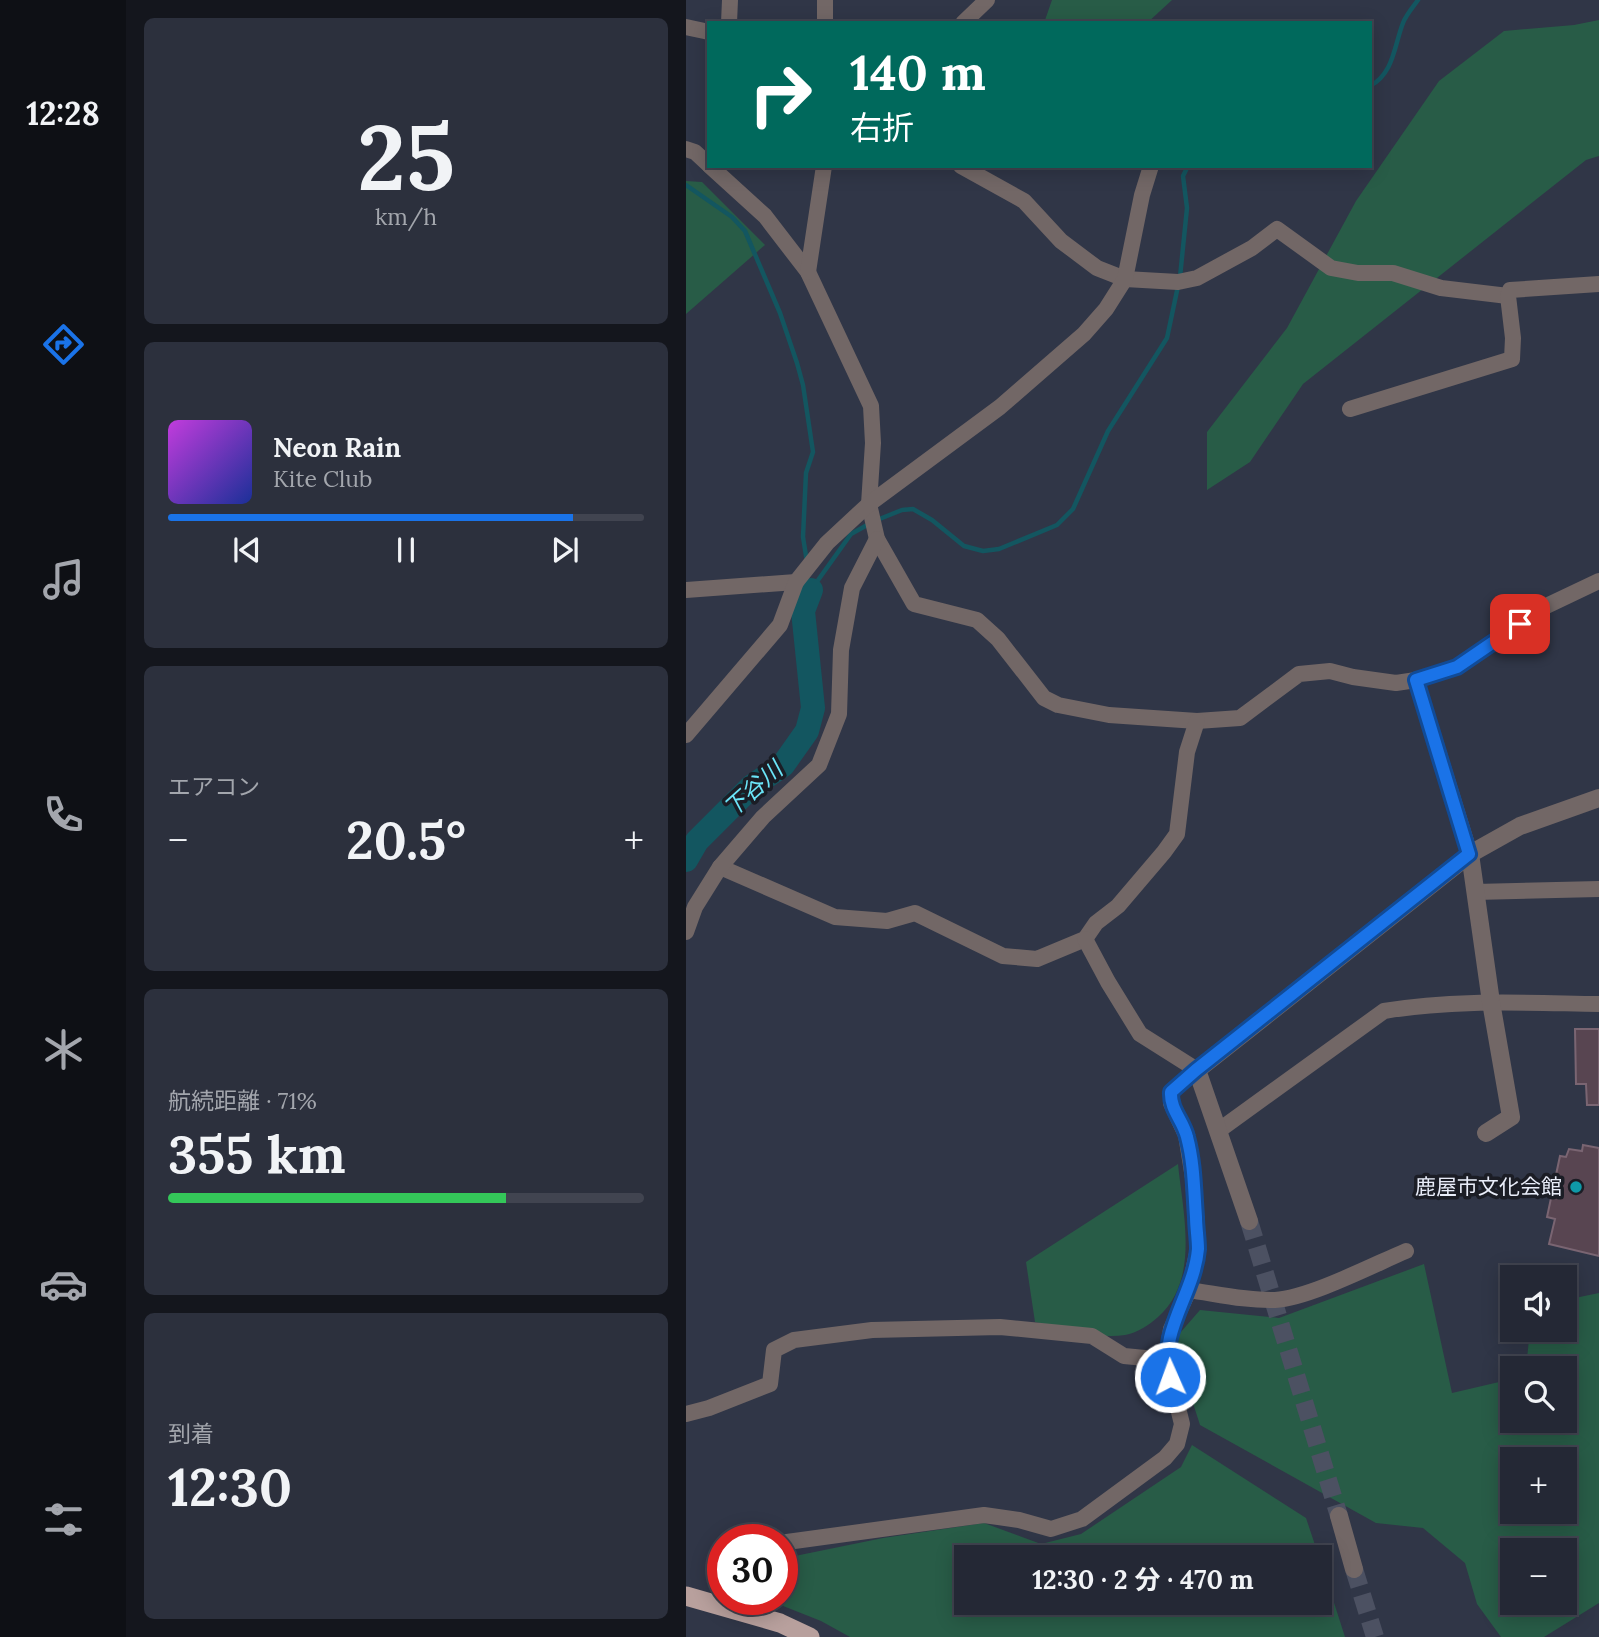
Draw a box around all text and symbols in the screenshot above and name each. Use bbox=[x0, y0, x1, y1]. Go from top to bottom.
text: 140 m bbox=[850, 41, 986, 103]
icon: right bbox=[735, 49, 826, 140]
text: 12:28 bbox=[26, 93, 100, 134]
text: 25 bbox=[357, 98, 455, 215]
text: 右折 bbox=[850, 107, 914, 148]
text: km/h bbox=[375, 202, 437, 231]
icon: directions bbox=[39, 320, 88, 369]
text: Neon Rain bbox=[273, 431, 401, 464]
text: Kite Club bbox=[273, 464, 372, 493]
icon: previous bbox=[228, 531, 266, 569]
icon: pause bbox=[387, 531, 425, 569]
icon: next bbox=[546, 531, 584, 569]
icon: music bbox=[39, 555, 88, 604]
pin bbox=[1490, 594, 1550, 654]
icon: arrive bbox=[1501, 605, 1539, 643]
water label: 下谷川 bbox=[717, 753, 790, 822]
text: エアコン bbox=[168, 772, 260, 801]
icon: phone bbox=[39, 790, 88, 839]
text: 20.5° bbox=[346, 807, 466, 873]
text: − bbox=[168, 816, 188, 864]
text: + bbox=[624, 816, 644, 864]
icon: climate bbox=[39, 1025, 88, 1074]
text: 航続距離 · 71% bbox=[168, 1086, 317, 1115]
text: 355 km bbox=[168, 1121, 346, 1187]
place label: 鹿屋市文化会館 bbox=[1415, 1173, 1562, 1200]
marker: 鹿屋市文化会館 bbox=[1568, 1179, 1584, 1195]
icon: car bbox=[39, 1260, 88, 1309]
map controls bbox=[1500, 1265, 1577, 1615]
button: sound bbox=[1500, 1265, 1577, 1342]
position arrow bbox=[1133, 1340, 1207, 1414]
button: search bbox=[1500, 1356, 1577, 1433]
text: 到着 bbox=[168, 1419, 214, 1448]
button: + bbox=[1500, 1447, 1577, 1524]
text: 12:30 bbox=[168, 1454, 292, 1520]
icon: filters bbox=[39, 1495, 88, 1544]
speed limit sign: 30 bbox=[707, 1524, 798, 1615]
button: − bbox=[1500, 1538, 1577, 1615]
text: 12:30 · 2 分 · 470 m bbox=[1032, 1563, 1254, 1596]

